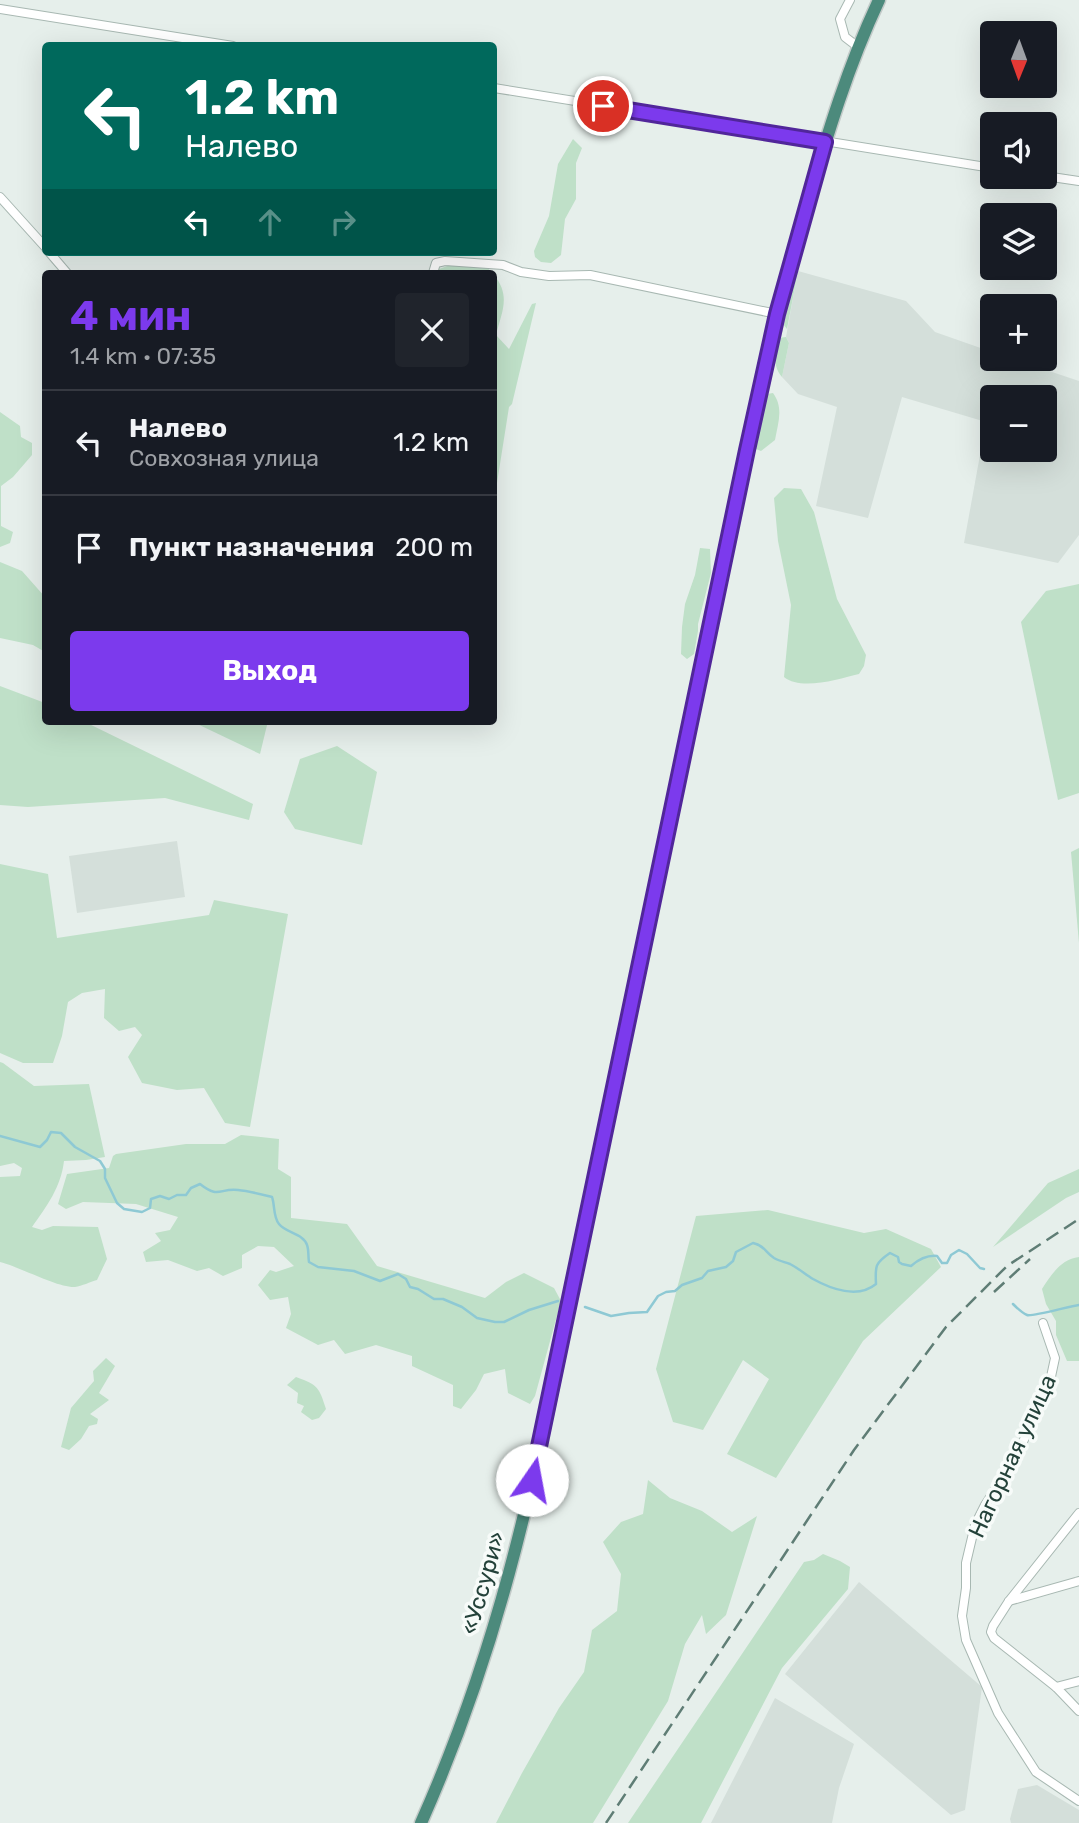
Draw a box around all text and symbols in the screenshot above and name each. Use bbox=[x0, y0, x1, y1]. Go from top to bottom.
north arrow bbox=[980, 21, 1057, 98]
map controls bbox=[980, 21, 1057, 462]
text: 1.2 km bbox=[185, 68, 339, 126]
icon: left bbox=[70, 70, 161, 161]
pin bbox=[573, 76, 633, 136]
icon: arrive bbox=[584, 87, 622, 125]
button: sound bbox=[980, 112, 1057, 189]
text: Налево bbox=[185, 127, 298, 165]
icon: left bbox=[178, 203, 216, 241]
icon: ahead bbox=[251, 203, 289, 241]
icon: right bbox=[324, 203, 362, 241]
button: layers bbox=[980, 203, 1057, 280]
text: 4 мин bbox=[70, 291, 192, 341]
button: close bbox=[395, 293, 469, 367]
button: + bbox=[980, 294, 1057, 371]
text: 1.4 km · 07:35 bbox=[70, 342, 216, 370]
button: − bbox=[980, 385, 1057, 462]
text: Налево bbox=[129, 413, 227, 444]
icon: left bbox=[70, 424, 108, 462]
text: 1.2 km bbox=[393, 427, 469, 458]
text: Совхозная улица bbox=[129, 444, 319, 472]
icon: arrive bbox=[70, 529, 108, 567]
text: Пункт назначения bbox=[129, 532, 374, 563]
text: 200 m bbox=[395, 532, 473, 563]
button: Выход bbox=[70, 631, 469, 711]
street label: Нагорная улица bbox=[962, 1370, 1062, 1542]
position arrow bbox=[495, 1443, 569, 1517]
street label: «Уссури» bbox=[455, 1528, 511, 1638]

